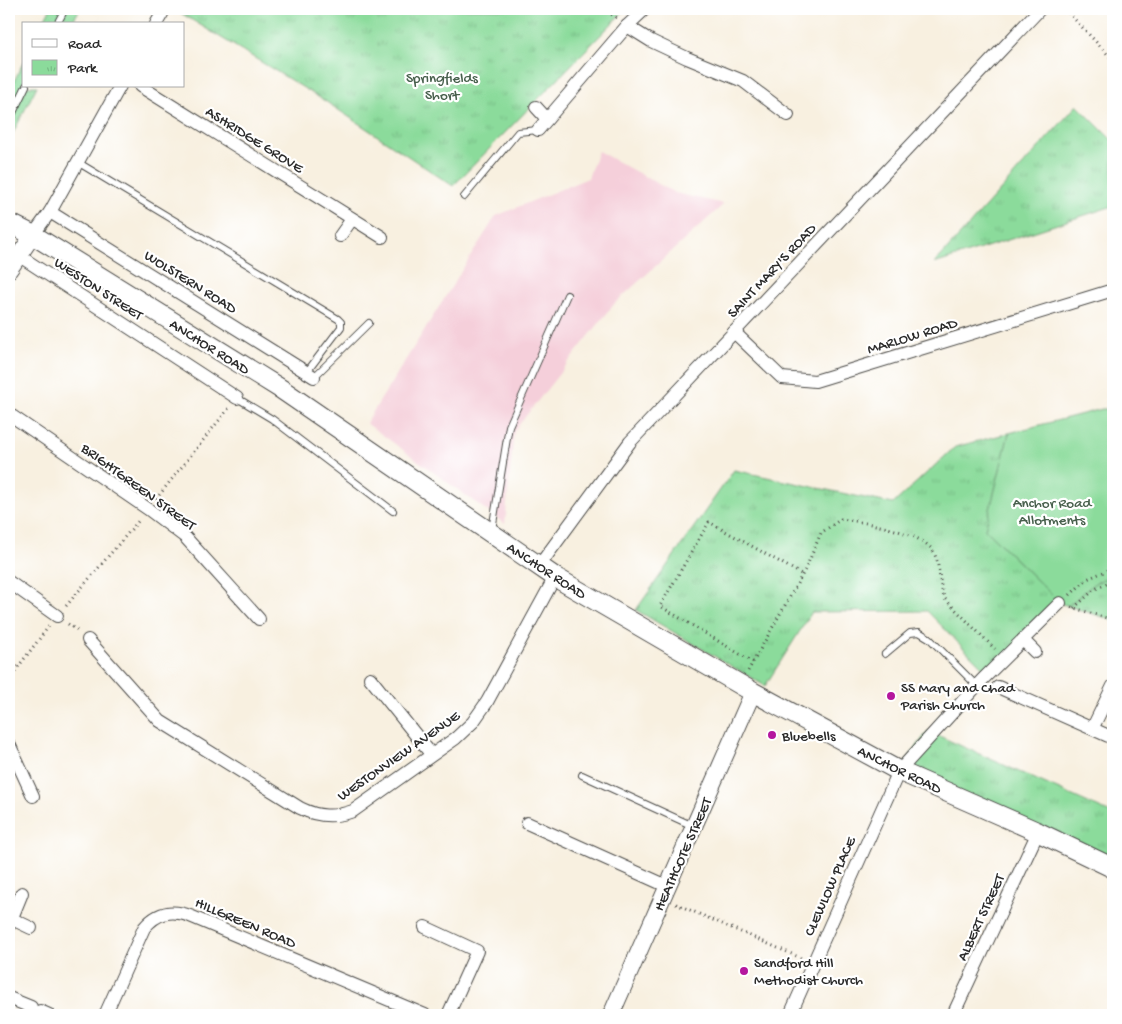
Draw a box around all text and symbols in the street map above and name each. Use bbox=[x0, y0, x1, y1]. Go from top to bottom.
legend bbox=[22, 22, 185, 88]
text: Road bbox=[68, 36, 102, 54]
text: Park bbox=[67, 60, 98, 78]
park label: Springfields Short bbox=[406, 70, 478, 105]
street label: ASHRIDGE GROVE bbox=[202, 103, 307, 178]
street label: SAINT MARY'S ROAD bbox=[724, 220, 821, 322]
street label: WOLSTERN ROAD bbox=[140, 247, 240, 319]
street label: WESTON STREET bbox=[50, 254, 147, 326]
street label: MARLOW ROAD bbox=[865, 315, 960, 359]
street label: ANCHOR ROAD bbox=[165, 316, 253, 380]
street label: BRIGHTGREEN STREET bbox=[76, 439, 200, 536]
park label: Anchor Road Allotments bbox=[1013, 495, 1092, 530]
street label: ANCHOR ROAD bbox=[503, 539, 589, 604]
place label: SS Mary and Chad Parish Church bbox=[900, 680, 1016, 715]
marker: SS Mary and Chad Parish Church bbox=[885, 690, 897, 702]
street label: WESTONVIEW AVENUE bbox=[334, 707, 464, 806]
place label: Bluebells bbox=[781, 728, 836, 746]
marker: Bluebells bbox=[766, 729, 778, 741]
street label: ANCHOR ROAD bbox=[854, 743, 944, 799]
street label: HEATHCOTE STREET bbox=[651, 794, 717, 914]
street label: CLEWLOW PLACE bbox=[801, 834, 861, 939]
street label: ALBERT STREET bbox=[954, 871, 1010, 964]
street label: HILLGREEN ROAD bbox=[192, 894, 299, 953]
place label: Sandford Hill Methodist Church bbox=[754, 955, 863, 990]
marker: Sandford Hill Methodist Church bbox=[738, 965, 750, 977]

